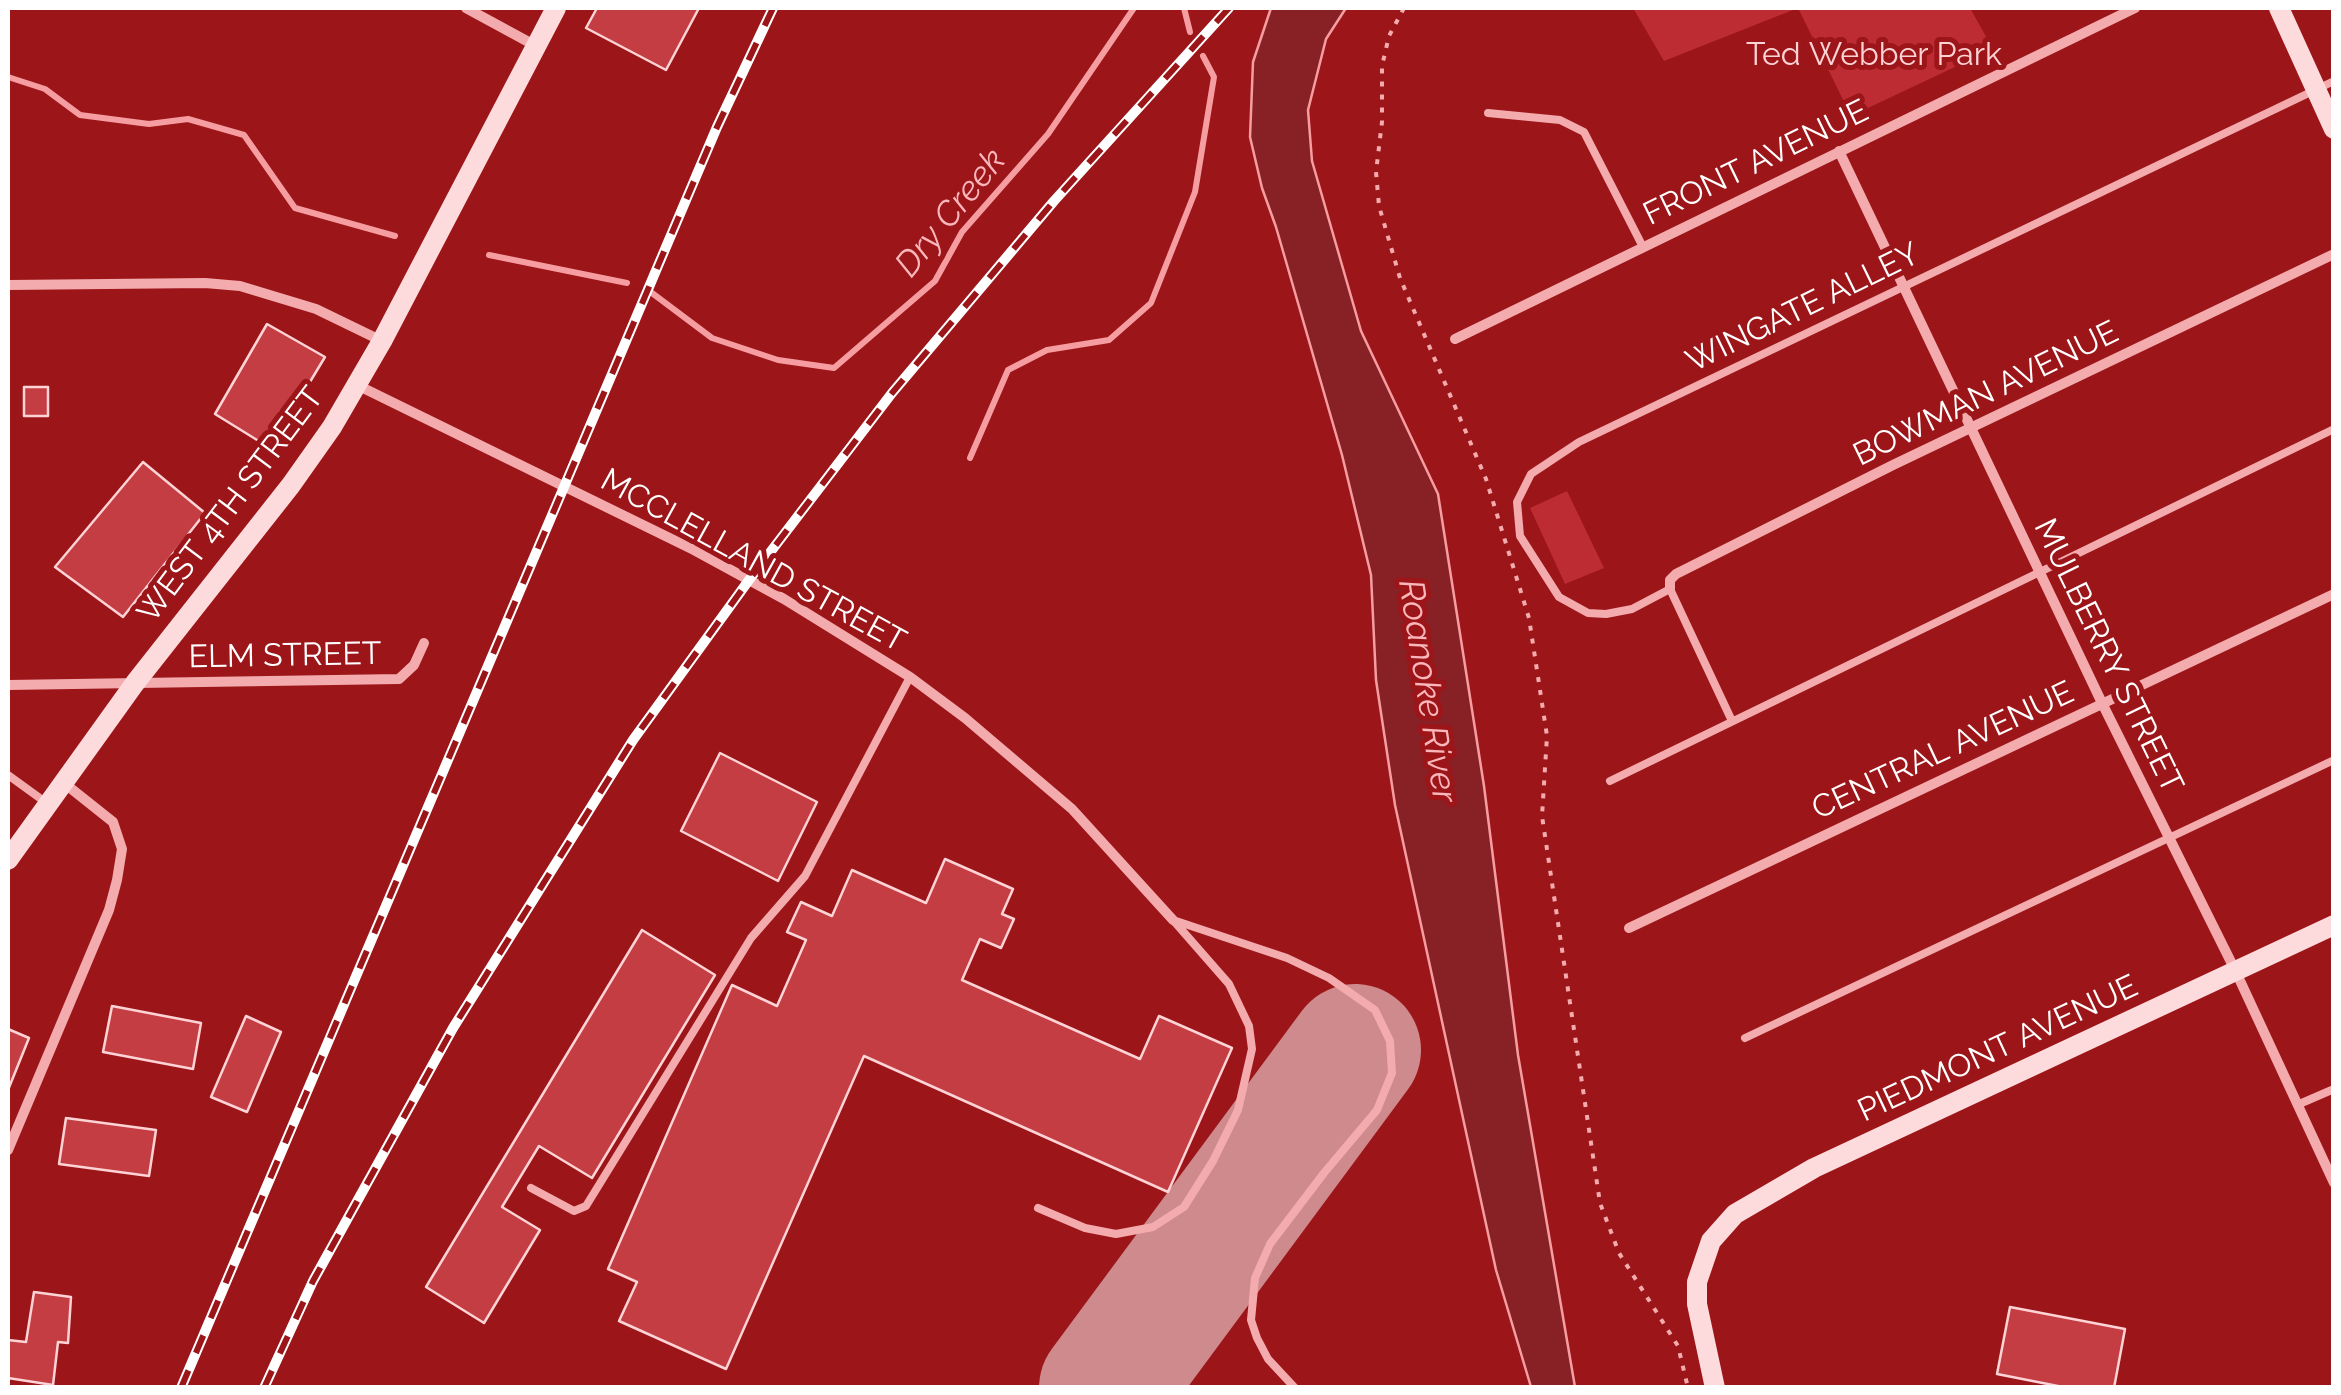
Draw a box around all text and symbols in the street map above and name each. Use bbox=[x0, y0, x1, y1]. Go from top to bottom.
park label: Ted Webber Park bbox=[1746, 36, 2002, 74]
street label: FRONT AVENUE bbox=[1637, 92, 1875, 234]
water label: Dry Creek bbox=[887, 141, 1015, 285]
street label: WINGATE ALLEY bbox=[1680, 235, 1926, 381]
street label: BOWMAN AVENUE bbox=[1847, 313, 2125, 475]
street label: WEST 4TH STREET bbox=[130, 379, 332, 631]
street label: MCCLELLAND STREET bbox=[594, 461, 912, 661]
street label: MULBERRY STREET bbox=[2025, 513, 2191, 799]
water label: Roanoke River bbox=[1389, 577, 1465, 805]
street label: ELM STREET bbox=[188, 635, 382, 677]
street label: CENTRAL AVENUE bbox=[1806, 674, 2080, 828]
street label: PIEDMONT AVENUE bbox=[1852, 967, 2144, 1131]

